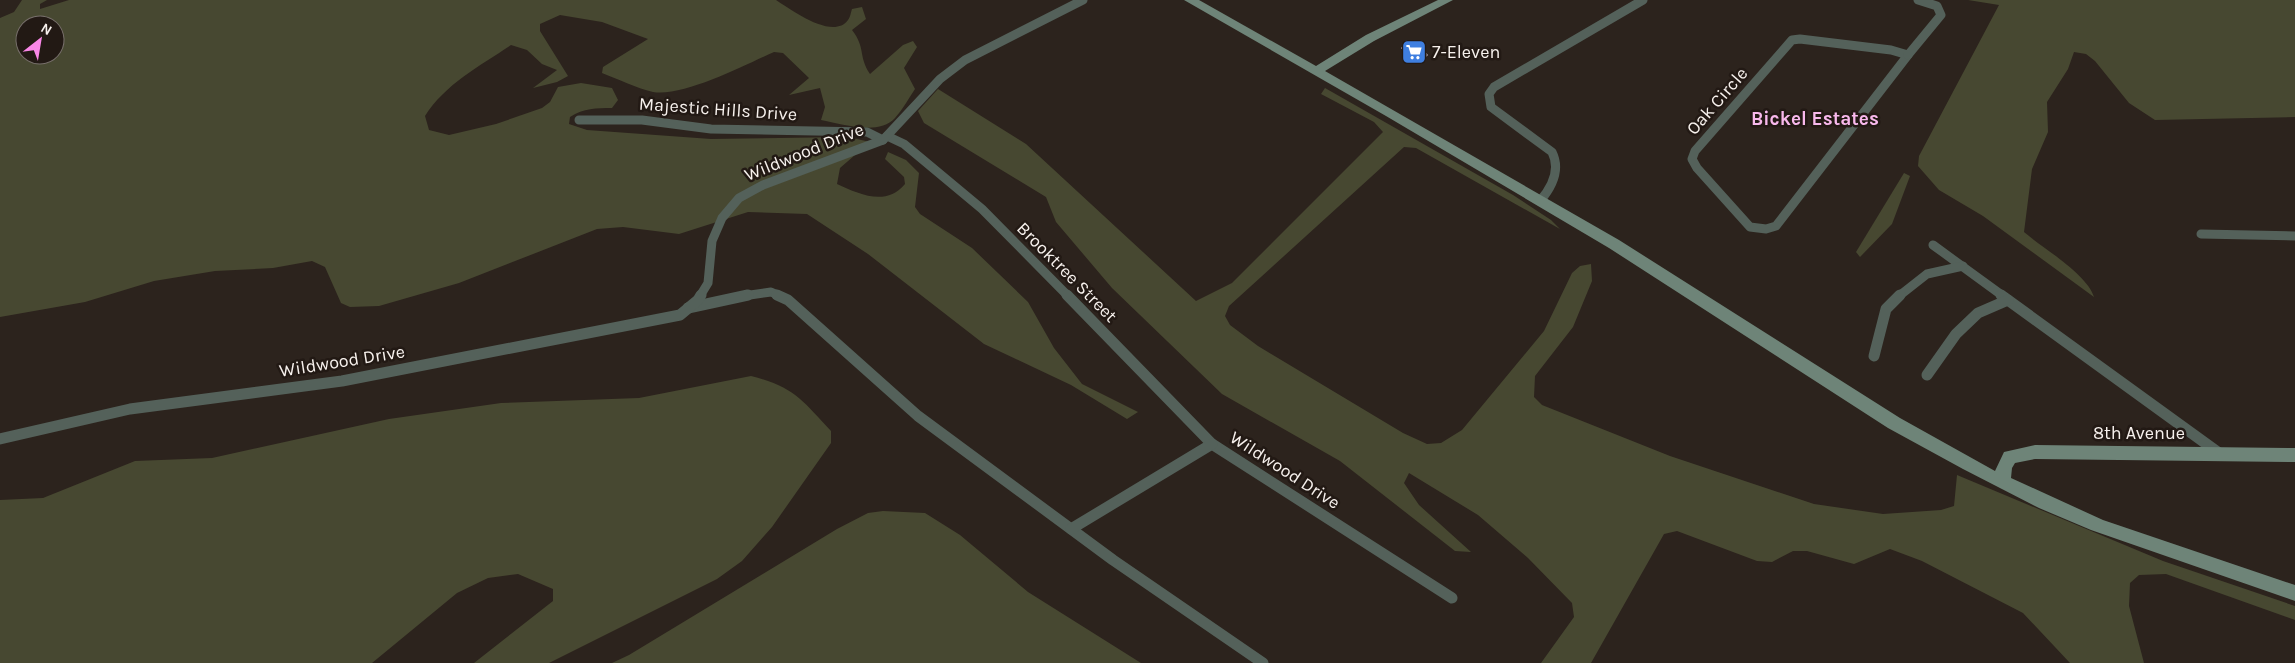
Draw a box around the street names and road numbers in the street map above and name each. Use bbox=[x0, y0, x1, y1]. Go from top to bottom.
street label: Oak Circle bbox=[1682, 63, 1752, 139]
street label: Majestic Hills Drive bbox=[638, 93, 798, 125]
street label: Wildwood Drive bbox=[741, 118, 867, 186]
street label: Brooktree Street bbox=[1012, 217, 1122, 327]
street label: Wildwood Drive bbox=[278, 340, 406, 382]
street label: 8th Avenue bbox=[2093, 422, 2185, 444]
street label: Wildwood Drive bbox=[1226, 426, 1344, 514]

